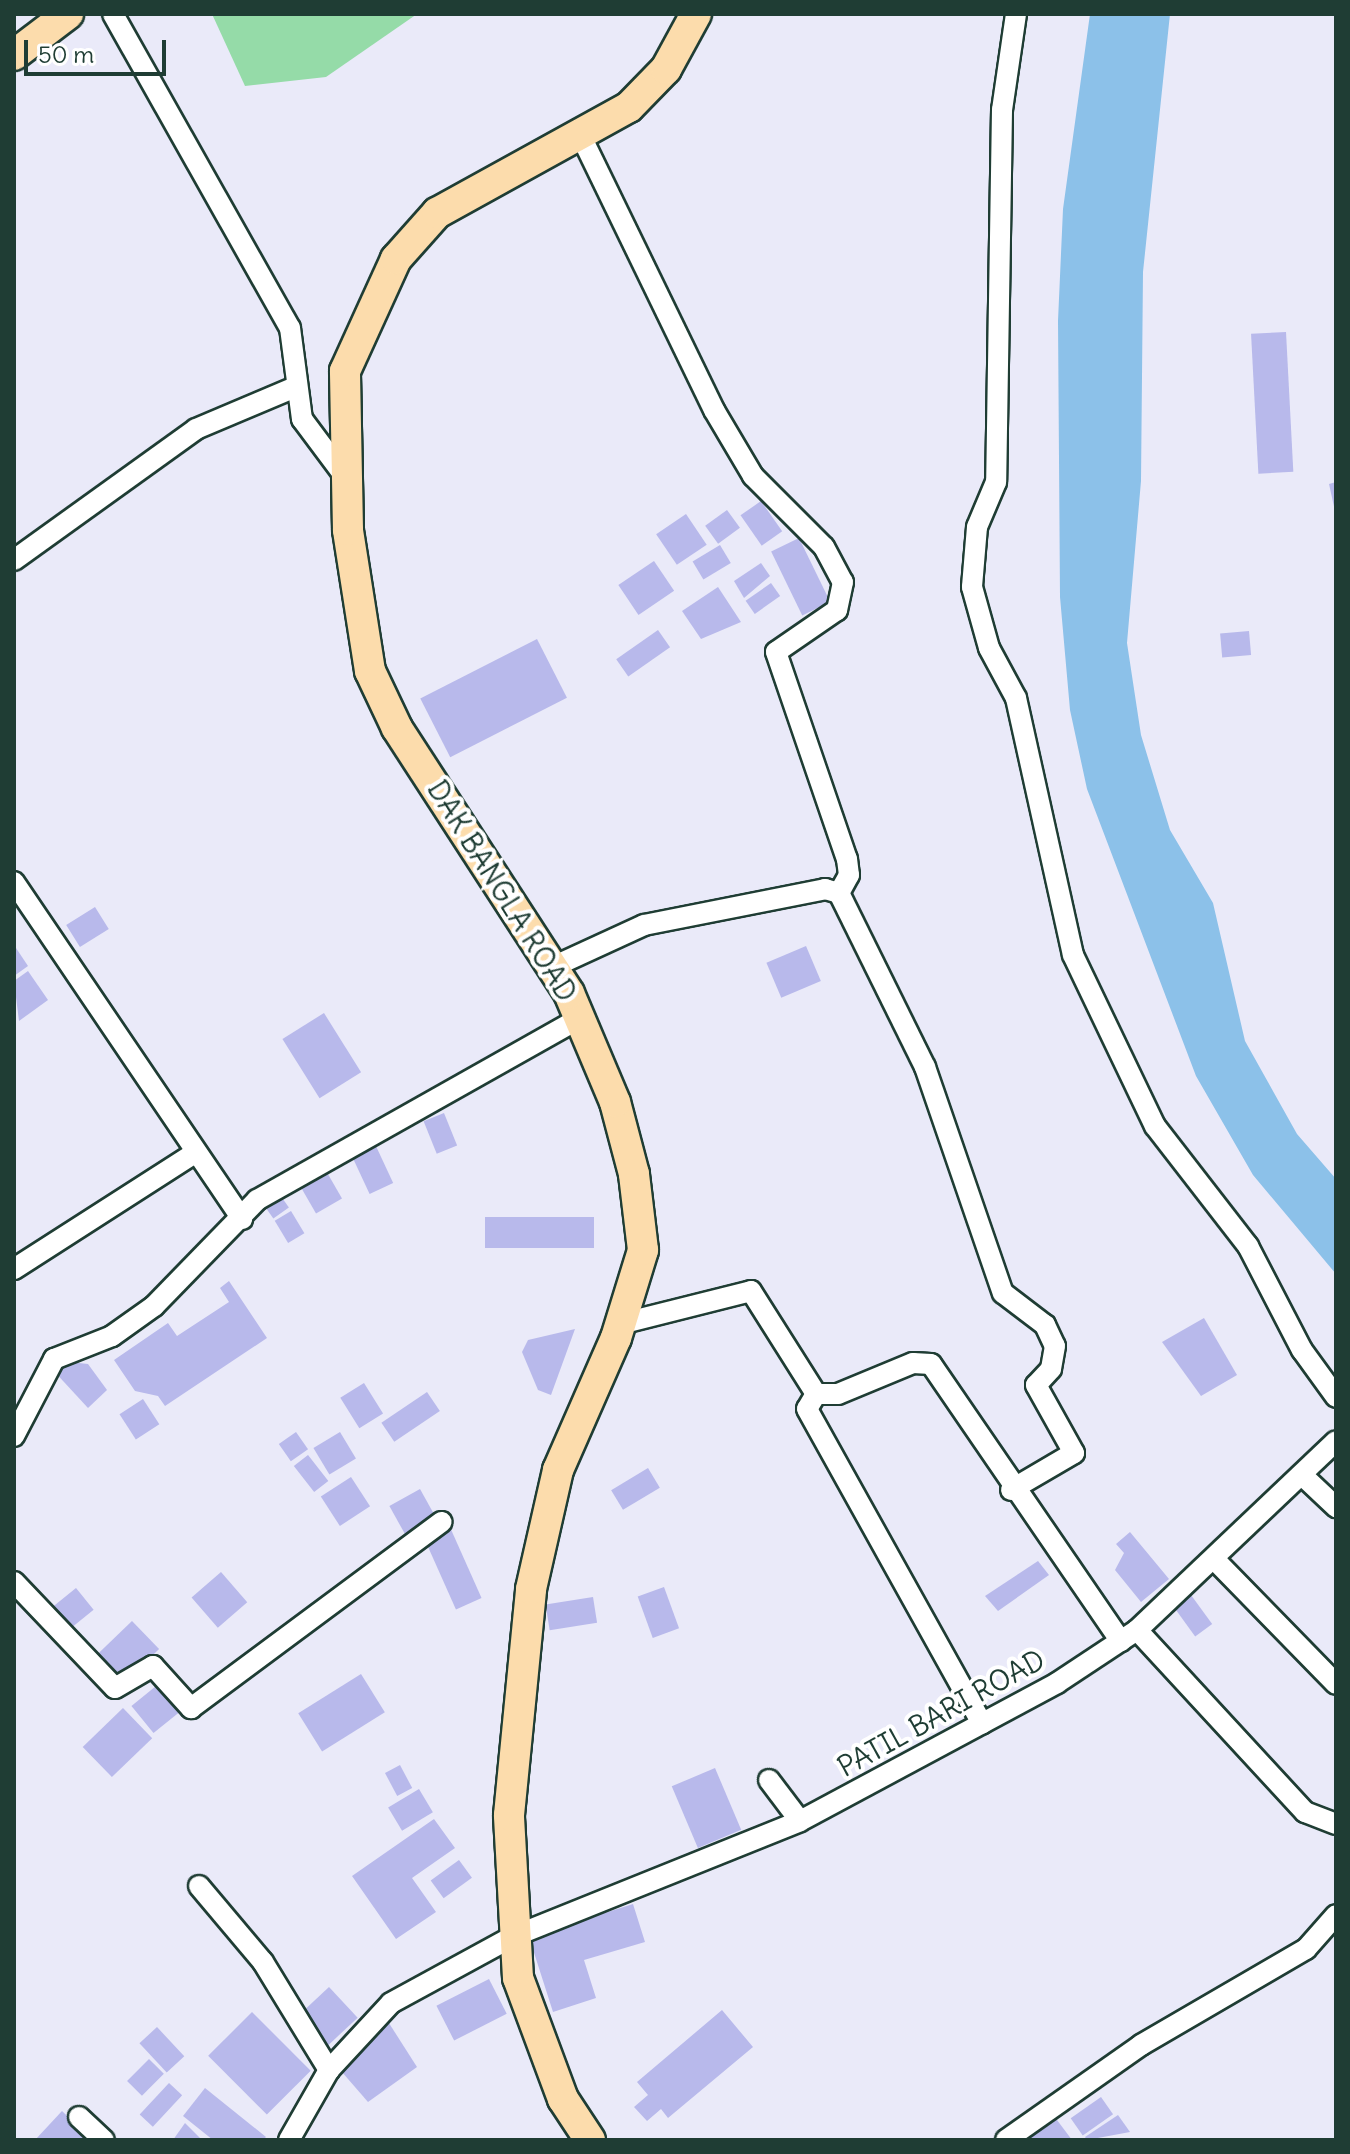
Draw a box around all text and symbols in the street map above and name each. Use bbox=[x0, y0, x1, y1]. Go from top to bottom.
scale bar bbox=[28, 24, 170, 74]
text: 50 m bbox=[38, 39, 94, 69]
street label: DAK BANGLA ROAD bbox=[420, 774, 584, 1008]
street label: PATIL BARI ROAD bbox=[832, 1642, 1050, 1784]

